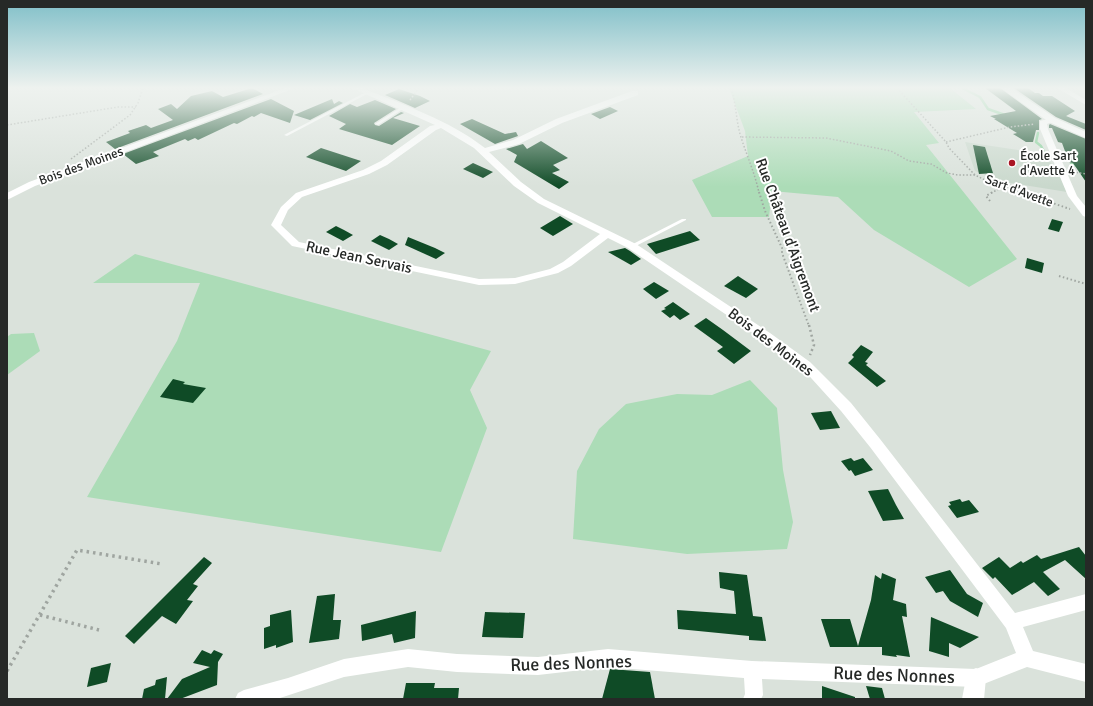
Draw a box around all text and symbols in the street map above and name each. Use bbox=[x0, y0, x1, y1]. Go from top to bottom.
street label: Bois des Moines bbox=[37, 143, 126, 189]
place label: École Sart d'Avette 4 bbox=[1020, 147, 1077, 179]
street label: Rue Château d'Aigremont bbox=[752, 156, 824, 314]
marker: École Sart d'Avette 4 bbox=[1007, 158, 1017, 168]
street label: Sart d'Avette bbox=[983, 171, 1055, 211]
street label: Rue Jean Servais bbox=[304, 237, 414, 277]
street label: Bois des Moines bbox=[725, 304, 818, 380]
street label: Rue des Nonnes bbox=[510, 650, 632, 676]
street label: Rue des Nonnes bbox=[833, 662, 955, 688]

